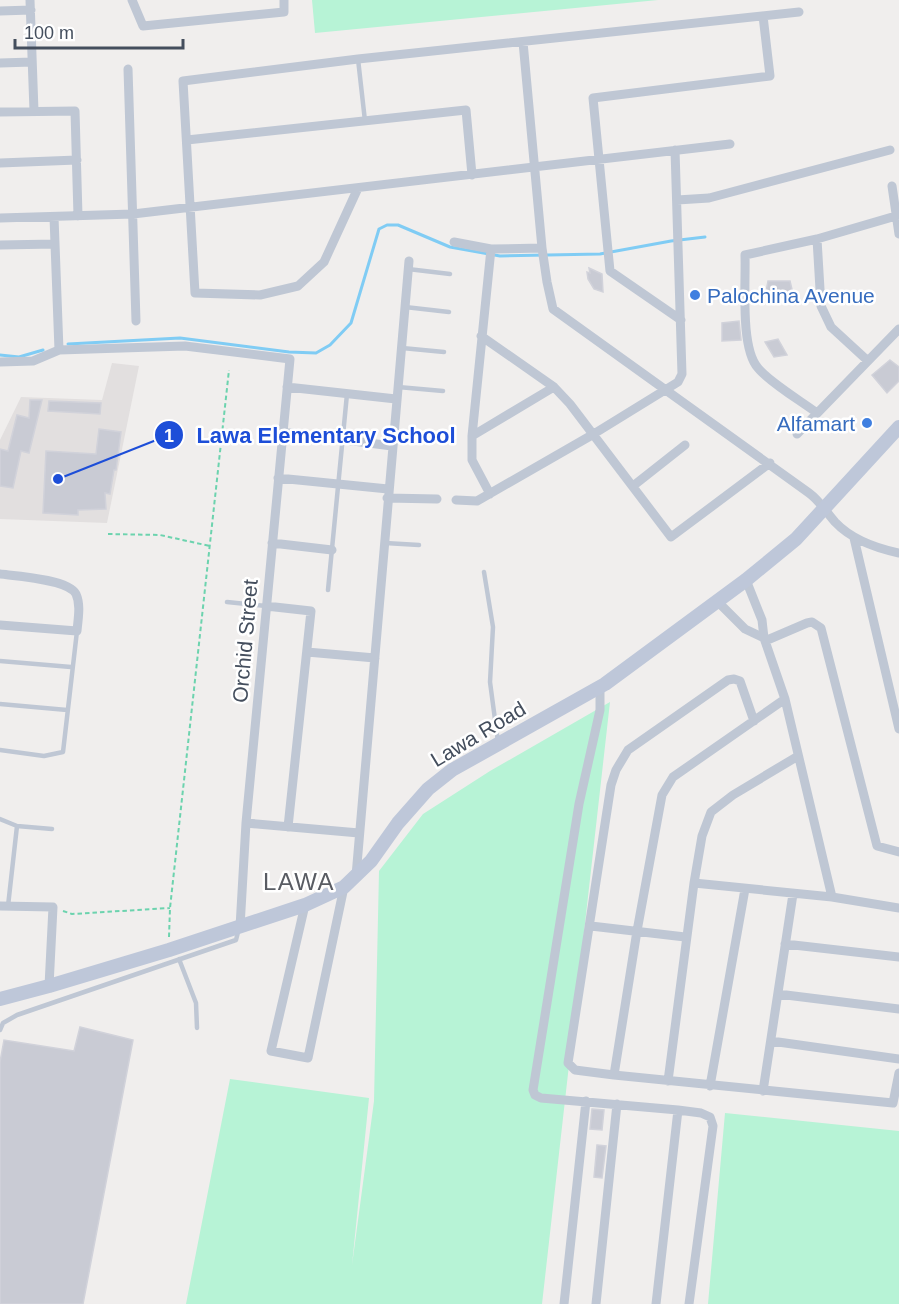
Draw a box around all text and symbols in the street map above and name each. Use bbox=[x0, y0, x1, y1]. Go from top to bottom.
scale bar bbox=[15, 12, 183, 50]
text: 100 m bbox=[24, 23, 74, 43]
place label: Palochina Avenue bbox=[707, 284, 875, 307]
marker: Palochina Avenue bbox=[688, 288, 702, 302]
place label: Alfamart bbox=[777, 412, 855, 435]
callout: Lawa Elementary School bbox=[154, 415, 467, 455]
marker: Alfamart bbox=[860, 416, 874, 430]
text: Lawa Elementary School bbox=[196, 423, 456, 448]
text: 1 bbox=[164, 426, 174, 446]
street label: Orchid Street bbox=[228, 578, 262, 704]
street label: Lawa Road bbox=[427, 697, 529, 771]
district label: LAWA bbox=[263, 868, 335, 895]

